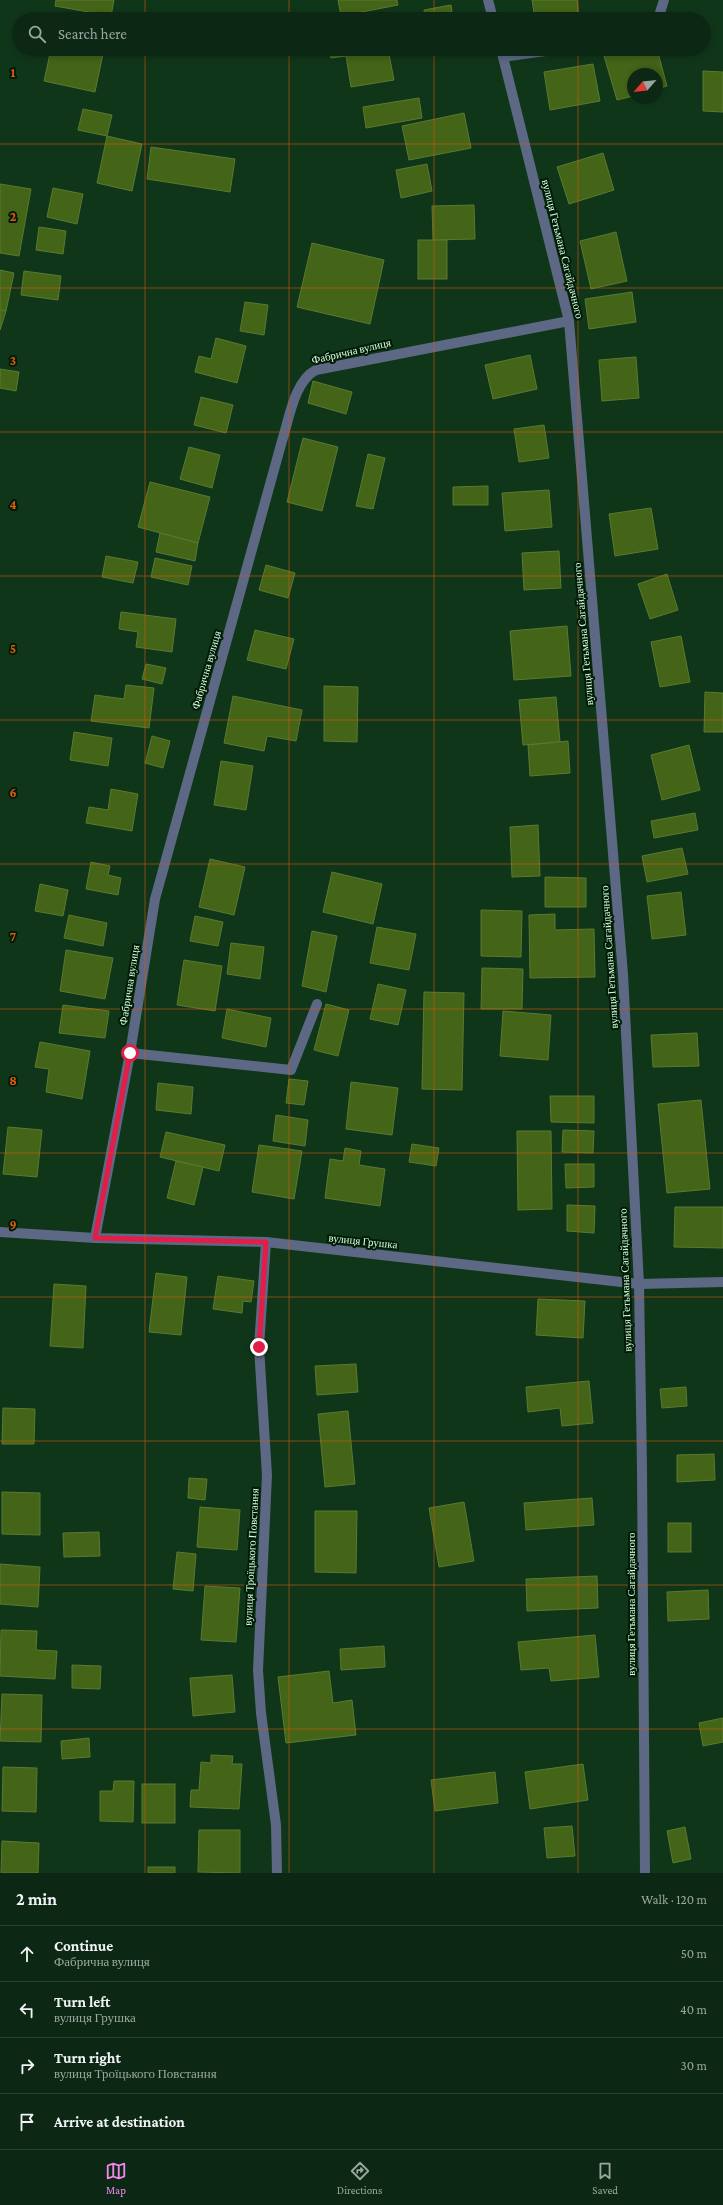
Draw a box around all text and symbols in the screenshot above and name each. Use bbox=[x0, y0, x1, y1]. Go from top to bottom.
search box bbox=[12, 12, 711, 56]
icon: search bbox=[26, 23, 48, 45]
text: Search here bbox=[58, 26, 127, 42]
text: 1 bbox=[11, 65, 16, 80]
north arrow bbox=[627, 68, 663, 104]
street label: вулиця Гетьмана Сагайдачного bbox=[540, 178, 586, 320]
text: 2 bbox=[10, 209, 17, 224]
street label: Фабрична вулиця bbox=[310, 336, 392, 366]
text: 3 bbox=[10, 353, 16, 368]
text: 4 bbox=[9, 497, 17, 512]
street label: вулиця Гетьмана Сагайдачного bbox=[571, 562, 595, 706]
street label: Фабрична вулиця bbox=[189, 629, 223, 711]
text: 5 bbox=[10, 641, 16, 656]
text: 6 bbox=[9, 785, 17, 800]
street label: вулиця Гетьмана Сагайдачного bbox=[598, 885, 620, 1029]
text: 7 bbox=[10, 929, 16, 944]
street label: Фабрична вулиця bbox=[117, 944, 141, 1026]
route start bbox=[121, 1044, 139, 1062]
text: 8 bbox=[9, 1073, 17, 1088]
street label: вулиця Гетьмана Сагайдачного bbox=[616, 1208, 633, 1352]
text: 9 bbox=[9, 1217, 17, 1232]
street label: вулиця Грушка bbox=[328, 1231, 398, 1251]
route end bbox=[250, 1338, 268, 1356]
street label: вулиця Троїцького Повстання bbox=[241, 1488, 261, 1626]
street label: вулиця Гетьмана Сагайдачного bbox=[625, 1532, 637, 1676]
text: 2 min bbox=[16, 1890, 57, 1909]
text: Walk · 120 m bbox=[641, 1892, 707, 1907]
text: Continue bbox=[54, 1938, 113, 1954]
icon: ahead bbox=[16, 1943, 38, 1965]
text: 50 m bbox=[681, 1946, 707, 1961]
text: Фабрична вулиця bbox=[54, 1954, 150, 1969]
text: Turn left bbox=[54, 1994, 110, 2010]
icon: left bbox=[16, 1999, 38, 2021]
text: 40 m bbox=[680, 2002, 707, 2017]
text: вулиця Грушка bbox=[54, 2010, 136, 2025]
text: Turn right bbox=[54, 2050, 121, 2066]
icon: right bbox=[16, 2055, 38, 2077]
text: 30 m bbox=[681, 2058, 707, 2073]
text: вулиця Троїцького Повстання bbox=[54, 2066, 217, 2081]
icon: arrive bbox=[16, 2111, 38, 2133]
text: Arrive at destination bbox=[54, 2114, 185, 2130]
tab: Map bbox=[105, 2160, 127, 2196]
tab: Directions bbox=[337, 2160, 382, 2196]
tab: Saved bbox=[592, 2160, 618, 2196]

